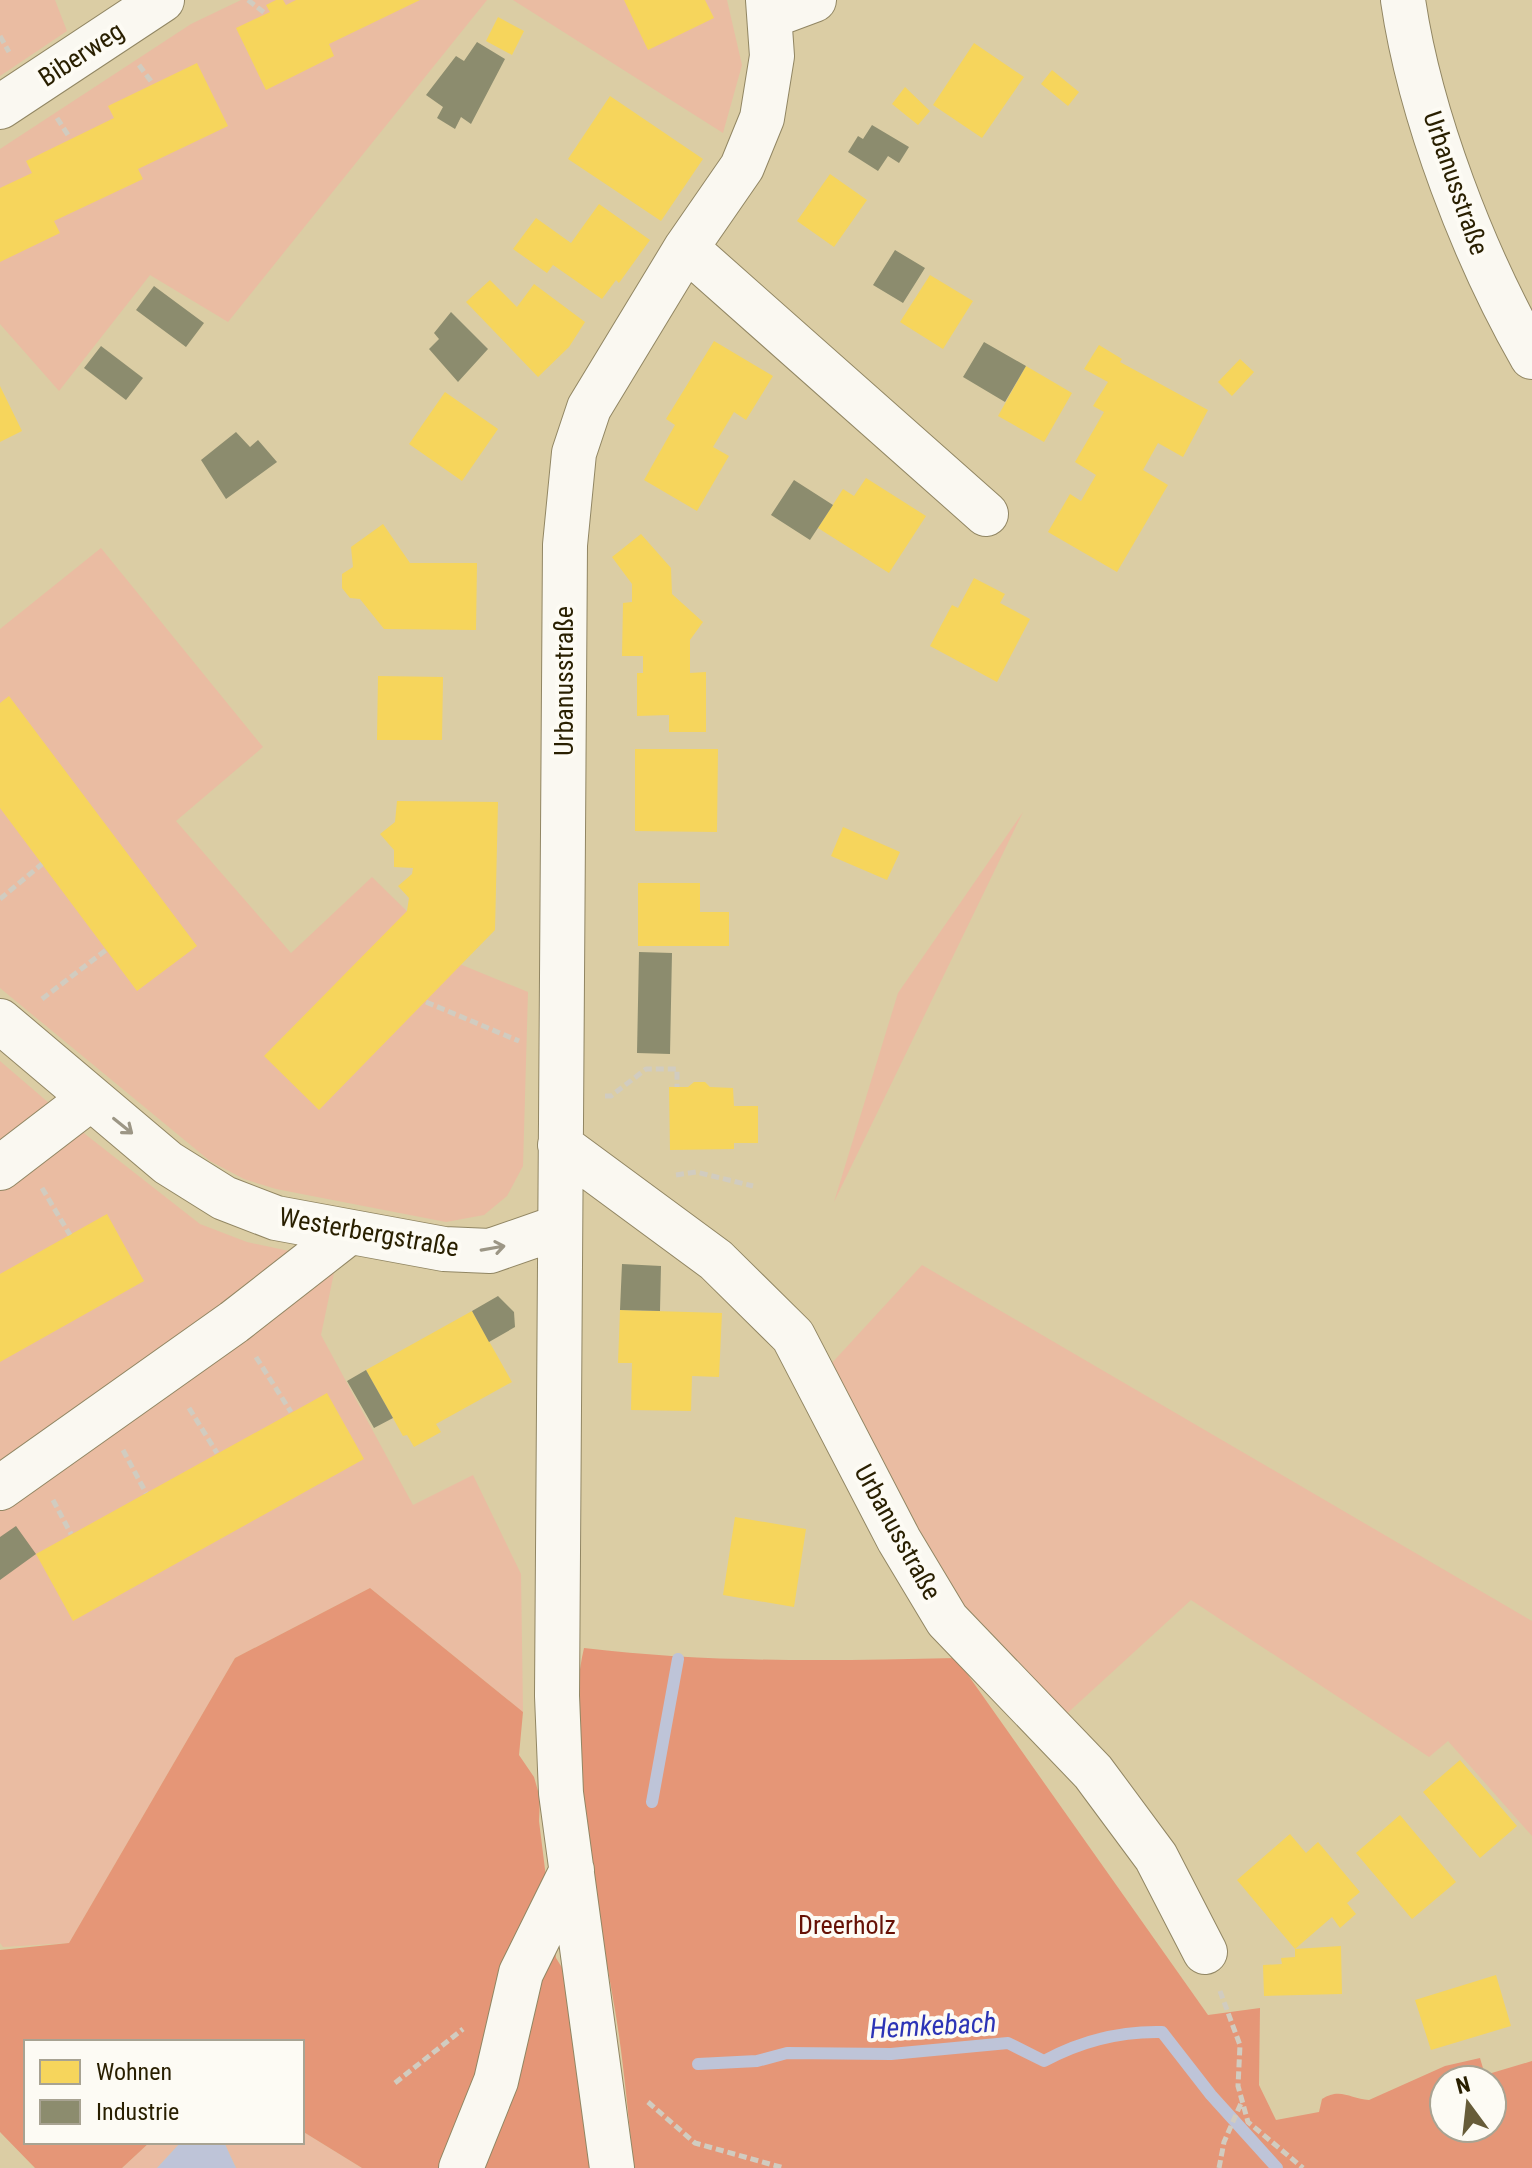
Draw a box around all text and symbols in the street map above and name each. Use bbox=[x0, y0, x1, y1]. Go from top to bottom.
street label: Biberweg bbox=[33, 15, 129, 93]
street label: Urbanusstraße bbox=[1417, 107, 1495, 259]
street label: Urbanusstraße bbox=[549, 606, 579, 756]
one-way arrow bbox=[112, 1118, 133, 1135]
street label: Westerbergstraße bbox=[277, 1201, 461, 1263]
one-way arrow bbox=[479, 1239, 505, 1254]
street label: Urbanusstraße bbox=[849, 1459, 947, 1605]
park label: Dreerholz bbox=[798, 1910, 896, 1940]
water label: Hemkebach bbox=[869, 2006, 997, 2045]
legend bbox=[24, 2040, 304, 2144]
text: Wohnen bbox=[96, 2058, 172, 2086]
north arrow bbox=[1428, 2064, 1508, 2144]
text: N bbox=[1453, 2071, 1473, 2099]
text: Industrie bbox=[96, 2098, 179, 2126]

